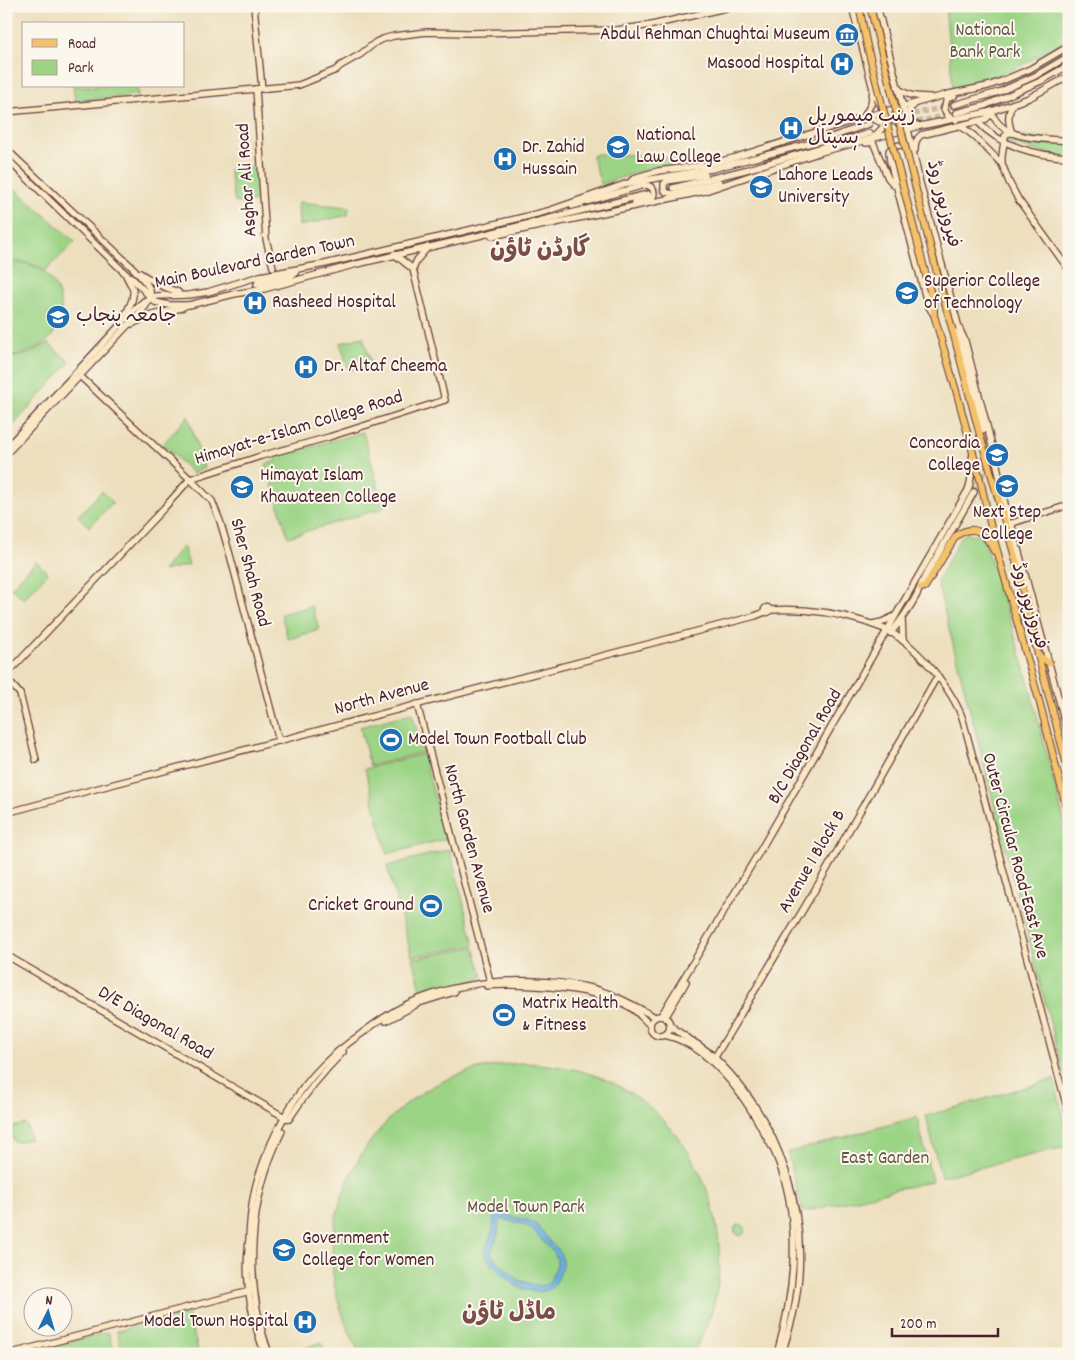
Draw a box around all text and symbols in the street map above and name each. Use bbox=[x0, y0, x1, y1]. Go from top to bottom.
park label: National Bank Park bbox=[949, 18, 1021, 67]
legend bbox=[22, 22, 185, 88]
place label: Abdul Rehman Chughtai Museum bbox=[600, 22, 830, 49]
museum icon: Abdul Rehman Chughtai Museum bbox=[834, 22, 860, 48]
text: Road bbox=[68, 34, 96, 56]
place label: Masood Hospital bbox=[707, 51, 824, 78]
hospital icon: Masood Hospital bbox=[829, 51, 855, 77]
text: Park bbox=[68, 58, 94, 80]
place label: زینب میموریل ہسپتال bbox=[808, 104, 916, 153]
hospital icon: زینب میموریل ہسپتال bbox=[778, 115, 804, 141]
street label: Asghar Ali Road bbox=[231, 122, 265, 238]
place label: National Law College bbox=[636, 123, 721, 172]
school or university icon: National Law College bbox=[605, 134, 631, 160]
place label: Dr. Zahid Hussain bbox=[522, 135, 585, 184]
hospital icon: Dr. Zahid Hussain bbox=[492, 146, 518, 172]
street label: فیروزپور روڈ bbox=[918, 157, 966, 251]
place label: Lahore Leads University bbox=[778, 163, 874, 212]
school or university icon: Lahore Leads University bbox=[748, 174, 774, 200]
street label: Main Boulevard Garden Town bbox=[153, 229, 357, 297]
district label: گارڈن ٹاؤن bbox=[490, 233, 590, 268]
place label: Superior College of Technology bbox=[924, 269, 1040, 318]
school or university icon: Superior College of Technology bbox=[894, 280, 920, 306]
hospital icon: Rasheed Hospital bbox=[242, 290, 268, 316]
place label: Rasheed Hospital bbox=[272, 290, 396, 317]
school or university icon: جامعہ پنجاب bbox=[45, 304, 71, 330]
place label: جامعہ پنجاب bbox=[76, 304, 177, 331]
hospital icon: Dr. Altaf Cheema bbox=[293, 354, 319, 380]
place label: Dr. Altaf Cheema bbox=[324, 354, 448, 381]
street label: Himayat-e-Islam College Road bbox=[191, 384, 407, 474]
place label: Concordia College bbox=[909, 431, 981, 480]
school or university icon: Concordia College bbox=[984, 442, 1010, 468]
place label: Himayat Islam Khawateen College bbox=[260, 463, 396, 512]
school or university icon: Next Step College bbox=[994, 473, 1020, 499]
school or university icon: Himayat Islam Khawateen College bbox=[229, 474, 255, 500]
place label: Next Step College bbox=[973, 500, 1041, 549]
street label: Sher Shah Road bbox=[222, 516, 276, 630]
street label: فیروزپور روڈ bbox=[1003, 559, 1053, 653]
street label: North Avenue bbox=[332, 672, 432, 724]
street label: B/C Diagonal Road bbox=[762, 684, 850, 810]
sports icon: Model Town Football Club bbox=[378, 727, 404, 753]
place label: Model Town Football Club bbox=[408, 727, 587, 754]
street label: Outer Circular Road-East Ave bbox=[974, 750, 1054, 962]
street label: North Garden Avenue bbox=[435, 762, 501, 916]
street label: Avenue 1 Block B bbox=[772, 805, 854, 919]
place label: Cricket Ground bbox=[308, 893, 414, 920]
sports icon: Cricket Ground bbox=[418, 893, 444, 919]
street label: D/E Diagonal Road bbox=[92, 980, 218, 1068]
place label: Matrix Health & Fitness bbox=[522, 991, 618, 1040]
sports icon: Matrix Health & Fitness bbox=[491, 1002, 517, 1028]
park label: East Garden bbox=[841, 1146, 929, 1173]
park label: Model Town Park bbox=[467, 1195, 585, 1222]
place label: Government College for Women bbox=[302, 1226, 434, 1275]
school or university icon: Government College for Women bbox=[271, 1237, 297, 1263]
north arrow bbox=[22, 1288, 72, 1338]
text: N bbox=[45, 1291, 53, 1311]
district label: ماڈل ٹاؤن bbox=[462, 1297, 556, 1331]
scale bar bbox=[892, 1305, 999, 1337]
place label: Model Town Hospital bbox=[144, 1309, 288, 1336]
hospital icon: Model Town Hospital bbox=[292, 1309, 318, 1335]
text: 200 m bbox=[900, 1314, 937, 1336]

